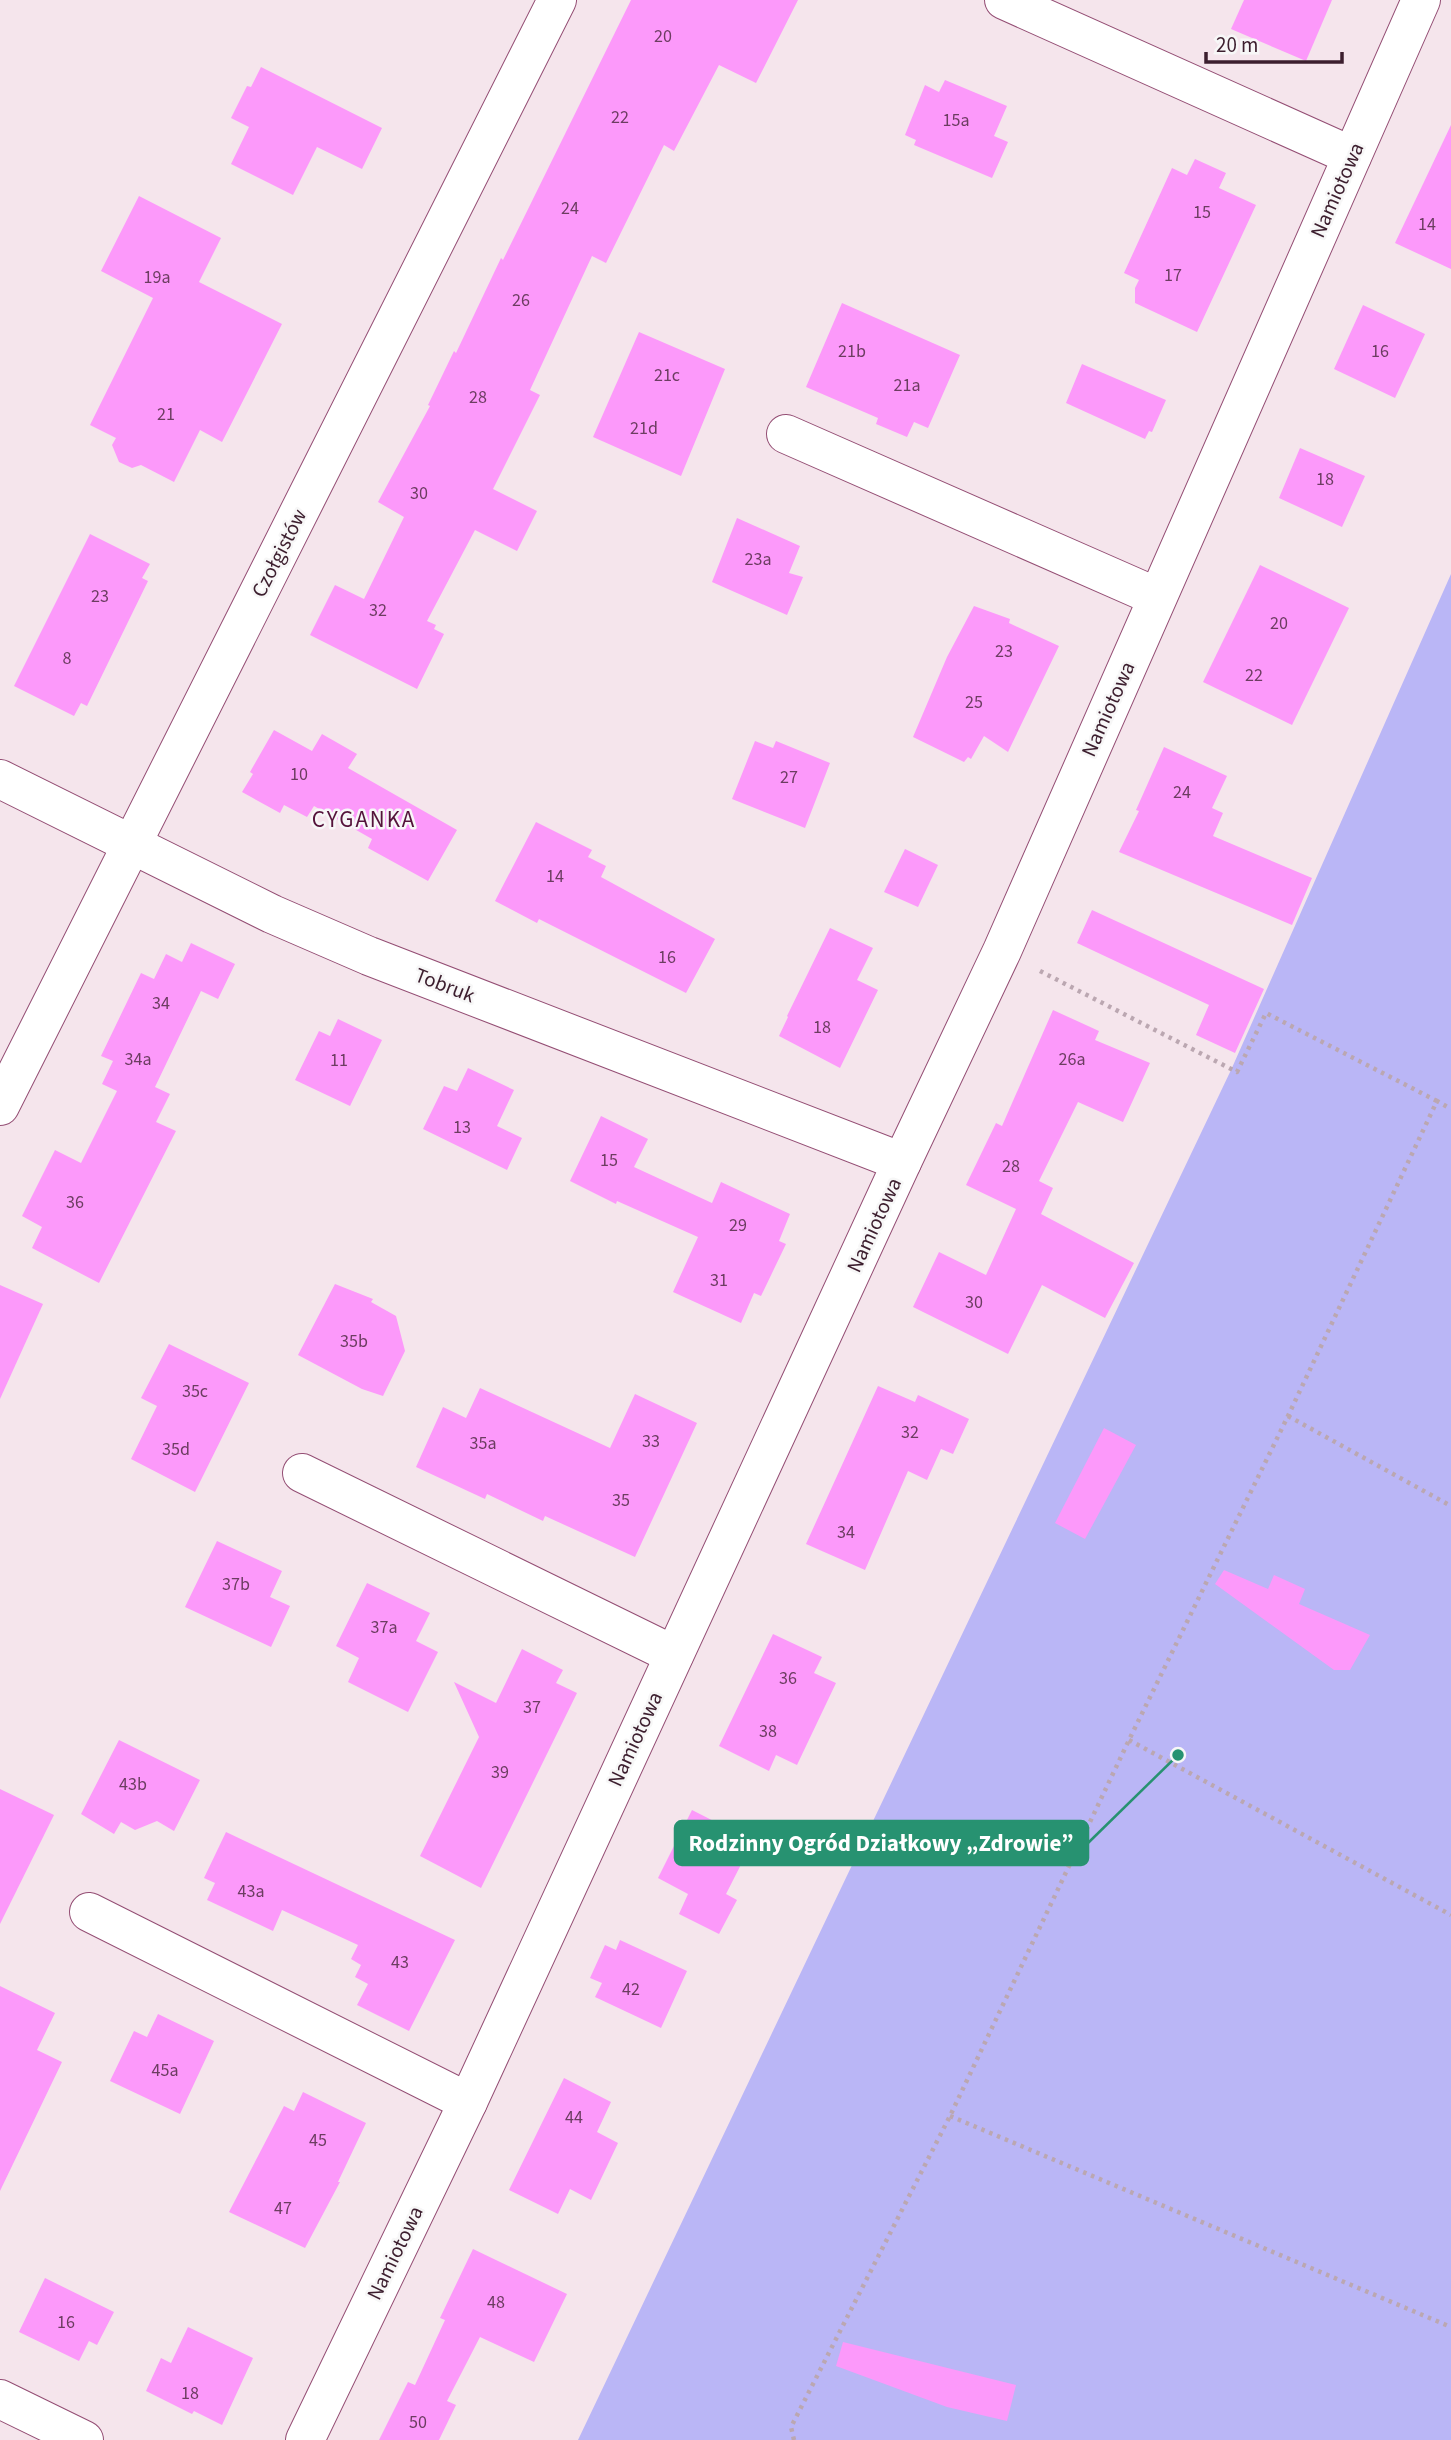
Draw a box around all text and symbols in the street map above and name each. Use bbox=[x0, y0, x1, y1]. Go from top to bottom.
scale bar bbox=[1206, 21, 1342, 65]
house number: 20 bbox=[654, 24, 672, 49]
text: 20 m bbox=[1216, 30, 1258, 60]
house number: 22 bbox=[611, 105, 629, 130]
house number: 15a bbox=[943, 108, 969, 133]
street label: Namiotowa bbox=[1303, 138, 1371, 242]
house number: 24 bbox=[561, 196, 579, 221]
house number: 15 bbox=[1193, 200, 1211, 225]
house number: 14 bbox=[1418, 212, 1436, 237]
house number: 17 bbox=[1164, 263, 1182, 288]
house number: 19a bbox=[144, 265, 170, 290]
house number: 26 bbox=[512, 288, 530, 313]
house number: 21b bbox=[838, 339, 866, 364]
house number: 16 bbox=[1371, 339, 1389, 364]
house number: 21c bbox=[654, 363, 680, 388]
house number: 21a bbox=[894, 373, 920, 398]
house number: 28 bbox=[469, 385, 487, 410]
house number: 21 bbox=[157, 402, 175, 427]
house number: 21d bbox=[630, 416, 658, 441]
house number: 18 bbox=[1316, 467, 1334, 492]
house number: 30 bbox=[410, 481, 428, 506]
street label: Czołgistów bbox=[244, 504, 314, 602]
house number: 23a bbox=[745, 547, 771, 572]
house number: 23 bbox=[91, 584, 109, 609]
house number: 32 bbox=[369, 598, 387, 623]
house number: 20 bbox=[1270, 611, 1288, 636]
house number: 23 bbox=[995, 639, 1013, 664]
house number: 8 bbox=[63, 646, 72, 671]
street label: Namiotowa bbox=[1074, 657, 1142, 761]
house number: 22 bbox=[1245, 663, 1263, 688]
house number: 25 bbox=[965, 690, 983, 715]
house number: 10 bbox=[290, 762, 308, 787]
house number: 27 bbox=[780, 765, 798, 790]
house number: 24 bbox=[1173, 780, 1191, 805]
district label: CYGANKA bbox=[312, 803, 416, 836]
house number: 14 bbox=[546, 864, 564, 889]
house number: 16 bbox=[658, 945, 676, 970]
street label: Tobruk bbox=[411, 960, 480, 1010]
house number: 34 bbox=[152, 991, 170, 1016]
house number: 18 bbox=[813, 1015, 831, 1040]
house number: 34a bbox=[125, 1047, 151, 1072]
house number: 26a bbox=[1059, 1047, 1085, 1072]
house number: 11 bbox=[330, 1048, 348, 1073]
house number: 13 bbox=[453, 1115, 471, 1140]
house number: 15 bbox=[600, 1148, 618, 1173]
house number: 28 bbox=[1002, 1154, 1020, 1179]
street label: Namiotowa bbox=[839, 1173, 909, 1277]
house number: 36 bbox=[66, 1190, 84, 1215]
house number: 29 bbox=[729, 1213, 747, 1238]
house number: 31 bbox=[710, 1268, 728, 1293]
house number: 30 bbox=[965, 1290, 983, 1315]
house number: 35b bbox=[340, 1329, 368, 1354]
house number: 35c bbox=[182, 1379, 208, 1404]
house number: 32 bbox=[901, 1420, 919, 1445]
house number: 33 bbox=[642, 1429, 660, 1454]
house number: 35a bbox=[470, 1431, 496, 1456]
house number: 35d bbox=[162, 1437, 190, 1462]
house number: 35 bbox=[612, 1488, 630, 1513]
house number: 34 bbox=[837, 1520, 855, 1545]
house number: 37b bbox=[222, 1572, 250, 1597]
house number: 37a bbox=[371, 1615, 397, 1640]
house number: 36 bbox=[779, 1666, 797, 1691]
street label: Namiotowa bbox=[600, 1687, 670, 1791]
house number: 37 bbox=[523, 1695, 541, 1720]
house number: 38 bbox=[759, 1719, 777, 1744]
house number: 39 bbox=[491, 1760, 509, 1785]
house number: 43b bbox=[119, 1772, 147, 1797]
callout: Rodzinny Ogród Działkowy „Zdrowie” bbox=[675, 1821, 1088, 1865]
text: Rodzinny Ogród Działkowy „Zdrowie” bbox=[688, 1827, 1074, 1860]
house number: 43a bbox=[238, 1879, 264, 1904]
house number: 43 bbox=[391, 1950, 409, 1975]
house number: 42 bbox=[622, 1977, 640, 2002]
house number: 45a bbox=[152, 2058, 178, 2083]
house number: 44 bbox=[565, 2105, 583, 2130]
house number: 45 bbox=[309, 2128, 327, 2153]
house number: 47 bbox=[274, 2196, 292, 2221]
street label: Namiotowa bbox=[359, 2201, 431, 2305]
house number: 48 bbox=[487, 2290, 505, 2315]
house number: 16 bbox=[57, 2310, 75, 2335]
house number: 18 bbox=[181, 2381, 199, 2406]
house number: 50 bbox=[409, 2410, 427, 2435]

